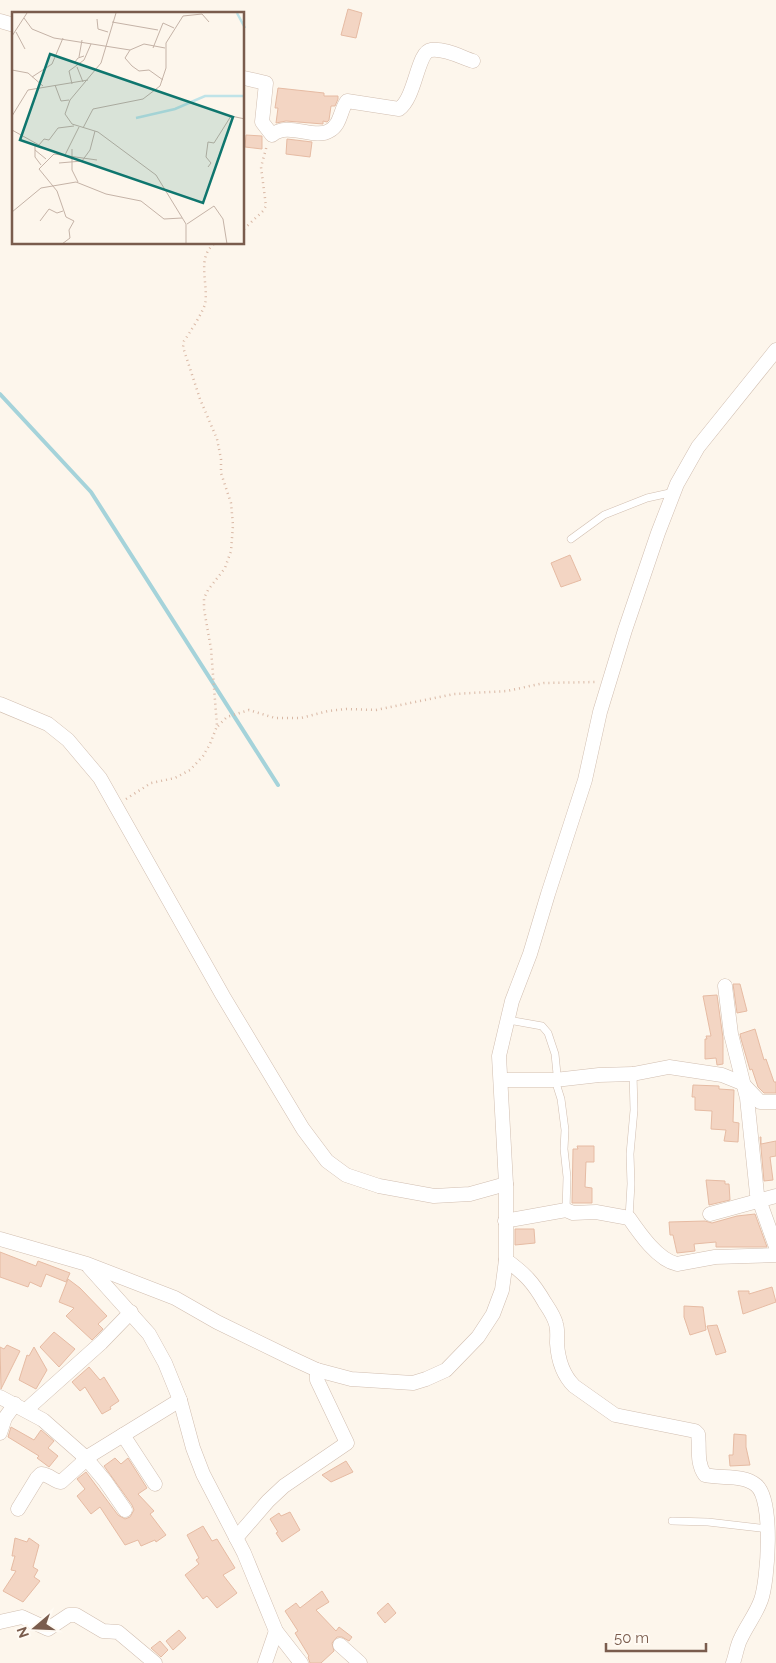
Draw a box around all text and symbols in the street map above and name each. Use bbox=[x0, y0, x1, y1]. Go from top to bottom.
inset map bbox=[12, 12, 245, 245]
north arrow bbox=[10, 1603, 60, 1653]
scale bar bbox=[606, 1620, 706, 1652]
text: N bbox=[13, 1625, 32, 1640]
text: 50 m bbox=[614, 1629, 649, 1647]

